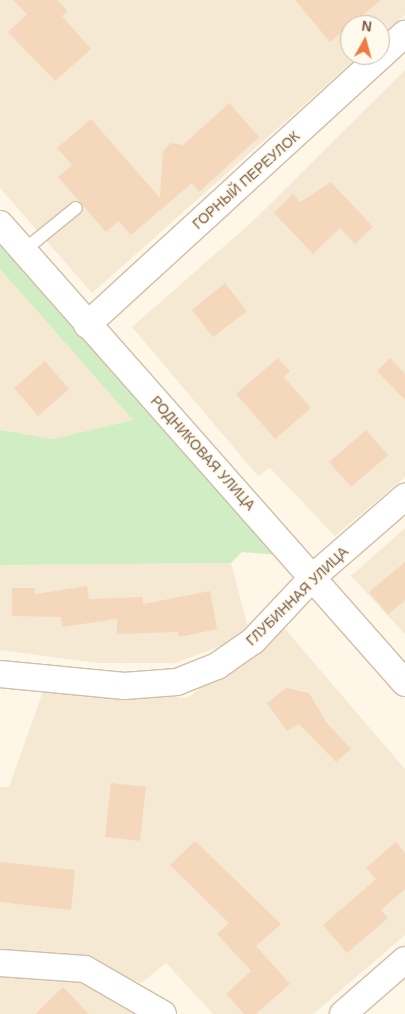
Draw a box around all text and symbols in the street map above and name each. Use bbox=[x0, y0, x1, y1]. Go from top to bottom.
north arrow bbox=[340, 15, 390, 65]
text: N bbox=[361, 18, 373, 35]
street label: ГОРНЫЙ ПЕРЕУЛОК bbox=[189, 128, 303, 232]
street label: РОДНИКОВАЯ УЛИЦА bbox=[147, 392, 259, 514]
street label: ГЛУБИННАЯ УЛИЦА bbox=[243, 543, 351, 649]

